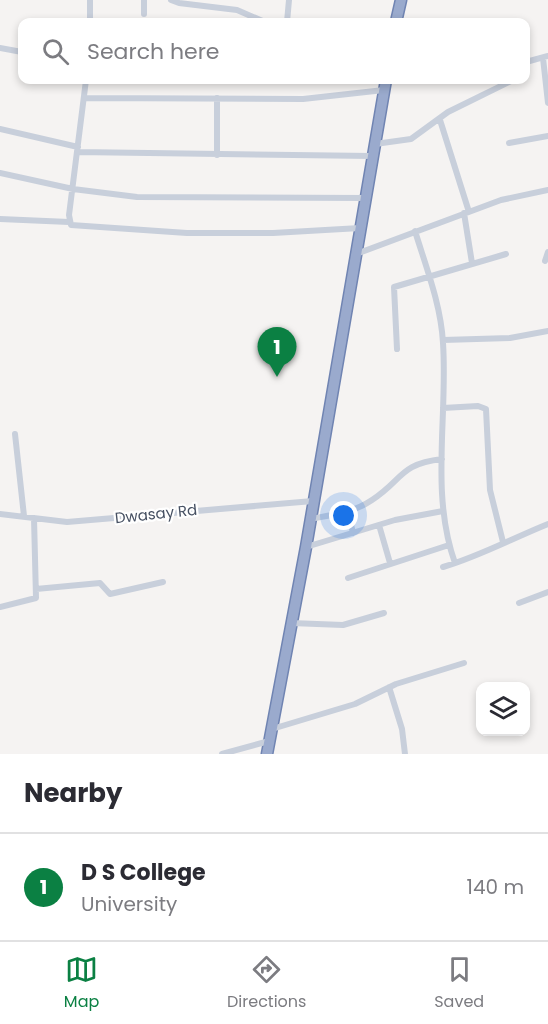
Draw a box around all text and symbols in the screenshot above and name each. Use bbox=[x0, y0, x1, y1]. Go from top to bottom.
search box bbox=[18, 18, 530, 84]
icon: search bbox=[39, 35, 72, 68]
text: Search here bbox=[87, 36, 220, 67]
pin: 1 bbox=[258, 328, 296, 377]
street label: Dwasay Rd bbox=[114, 499, 198, 528]
your location bbox=[329, 501, 358, 530]
map controls bbox=[476, 682, 530, 736]
button: layers bbox=[476, 682, 530, 736]
text: Nearby bbox=[24, 775, 122, 811]
text: D S College bbox=[81, 857, 206, 888]
text: 1 bbox=[40, 873, 47, 901]
text: 140 m bbox=[467, 873, 524, 901]
text: University bbox=[81, 890, 177, 918]
tab: Map bbox=[64, 953, 99, 1014]
tab: Directions bbox=[227, 953, 306, 1014]
tab: Saved bbox=[434, 953, 484, 1014]

